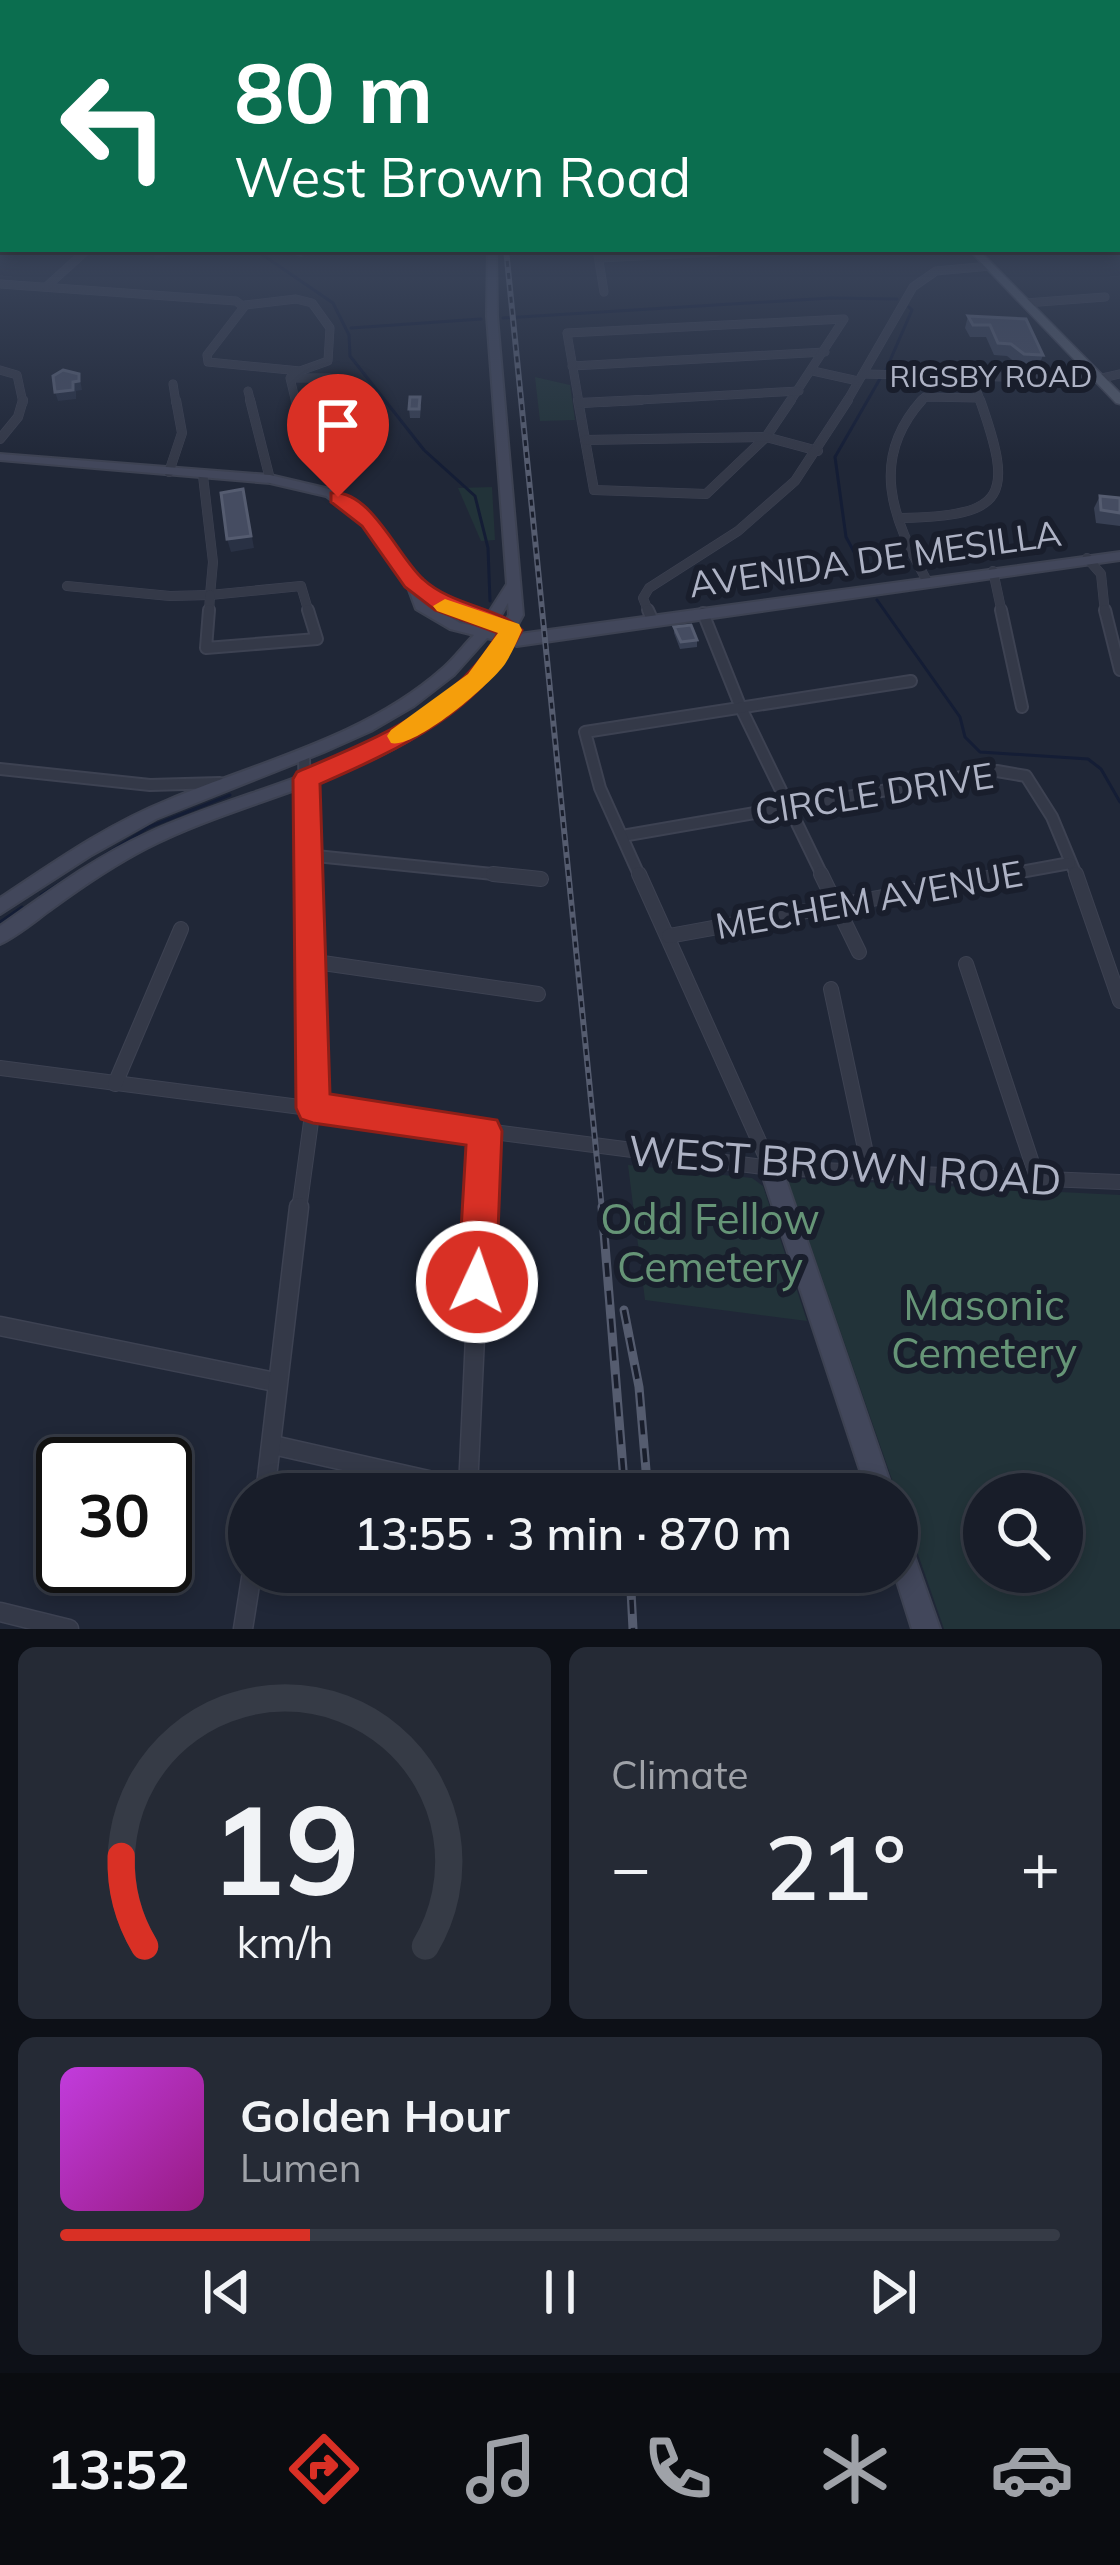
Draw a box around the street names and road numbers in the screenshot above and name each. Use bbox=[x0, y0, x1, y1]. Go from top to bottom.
street label: RIGSBY ROAD bbox=[889, 357, 1093, 395]
street label: AVENIDA DE MESILLA bbox=[686, 510, 1064, 606]
street label: CIRCLE DRIVE bbox=[752, 752, 996, 834]
street label: MECHEM AVENUE bbox=[712, 850, 1026, 948]
street label: WEST BROWN ROAD bbox=[627, 1123, 1063, 1207]

